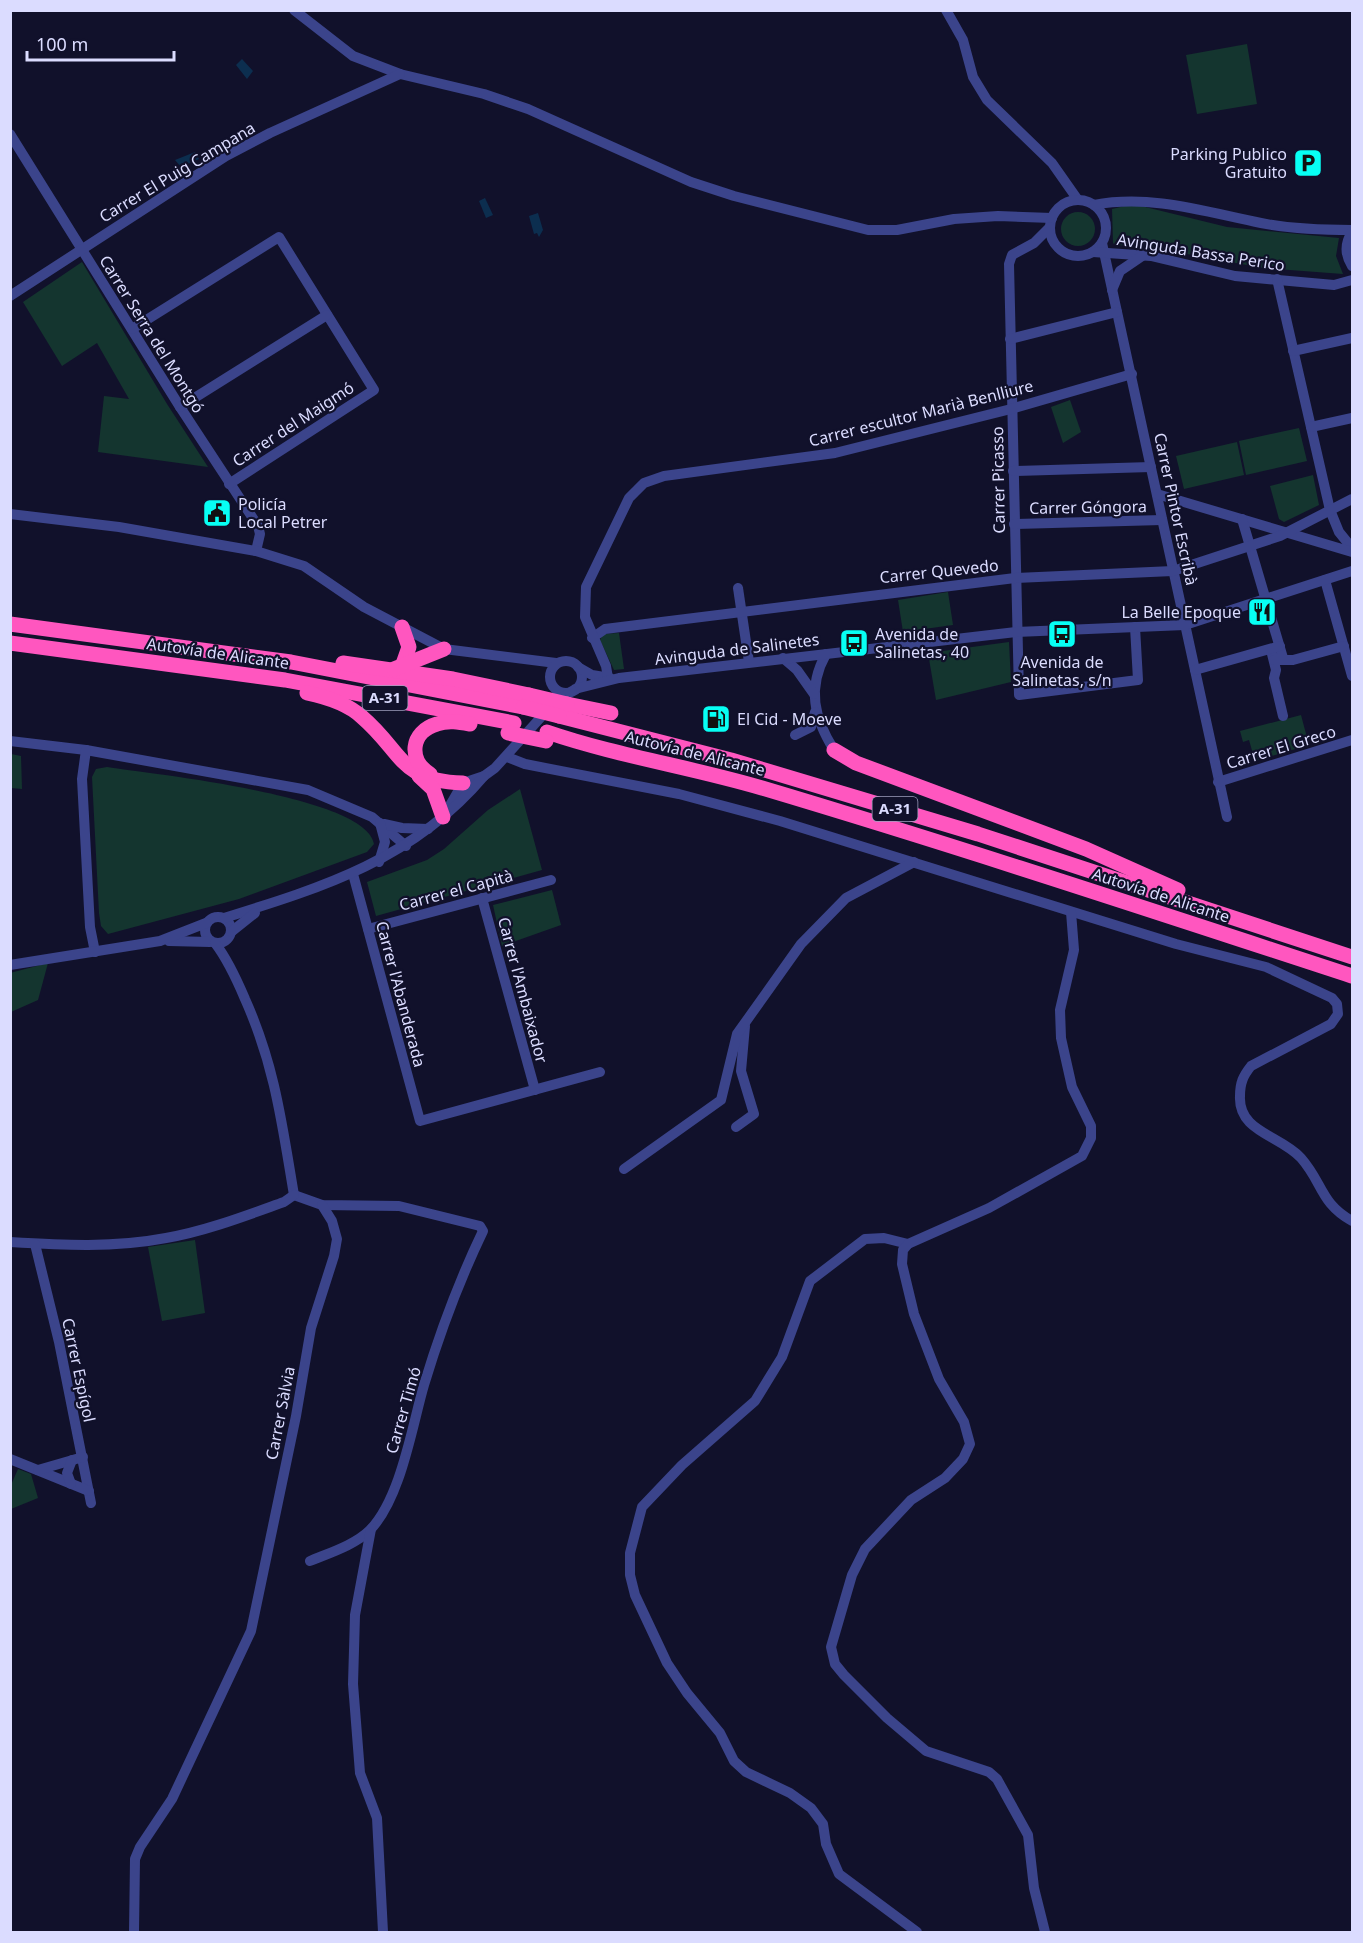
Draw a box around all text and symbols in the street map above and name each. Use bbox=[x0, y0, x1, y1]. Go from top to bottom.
scale bar bbox=[27, 24, 174, 62]
text: 100 m bbox=[36, 32, 88, 56]
street label: Carrer El Puig Campana bbox=[95, 117, 259, 227]
place label: Parking Publico Gratuito bbox=[1170, 143, 1287, 183]
parking icon: Parking Publico Gratuito bbox=[1292, 147, 1324, 179]
street label: Avinguda Bassa Perico bbox=[1115, 228, 1287, 276]
street label: Carrer Serra del Montgó bbox=[94, 251, 210, 417]
street label: Carrer escultor Marià Benlliure bbox=[806, 374, 1036, 452]
street label: Carrer del Maigmó bbox=[228, 376, 358, 472]
street label: Carrer Picasso bbox=[986, 426, 1010, 534]
street label: Carrer Pintor Escribà bbox=[1149, 431, 1203, 587]
place label: Policía Local Petrer bbox=[238, 493, 328, 533]
street label: Carrer Góngora bbox=[1029, 495, 1147, 519]
public building icon: Policía Local Petrer bbox=[201, 497, 233, 529]
street label: Carrer Quevedo bbox=[878, 554, 1000, 588]
restaurant icon: La Belle Epoque bbox=[1246, 596, 1278, 628]
place label: La Belle Epoque bbox=[1121, 601, 1241, 623]
bus stop icon: Avenida de Salinetas, s/n bbox=[1046, 618, 1078, 650]
place label: Avenida de Salinetas, 40 bbox=[875, 623, 969, 663]
bus stop icon: Avenida de Salinetas, 40 bbox=[838, 627, 870, 659]
street label: Avinguda de Salinetes bbox=[654, 628, 820, 670]
street label: Autovía de Alicante bbox=[145, 632, 291, 674]
place label: Avenida de Salinetas, s/n bbox=[1012, 651, 1112, 691]
road number: A-31 bbox=[362, 686, 408, 710]
fuel station icon: El Cid - Moeve bbox=[700, 703, 732, 735]
place label: El Cid - Moeve bbox=[737, 708, 842, 730]
street label: Carrer El Greco bbox=[1224, 720, 1338, 774]
street label: Autovía de Alicante bbox=[623, 725, 767, 781]
road number: A-31 bbox=[872, 797, 918, 821]
street label: Autovía de Alicante bbox=[1089, 862, 1233, 928]
street label: Carrer el Capità bbox=[397, 864, 515, 916]
street label: Carrer l'Ambaixador bbox=[493, 915, 553, 1066]
street label: Carrer l'Abanderada bbox=[371, 919, 431, 1069]
street label: Carrer Espígol bbox=[57, 1316, 101, 1424]
street label: Carrer Sàlvia bbox=[260, 1364, 300, 1462]
street label: Carrer Timó bbox=[380, 1364, 426, 1456]

